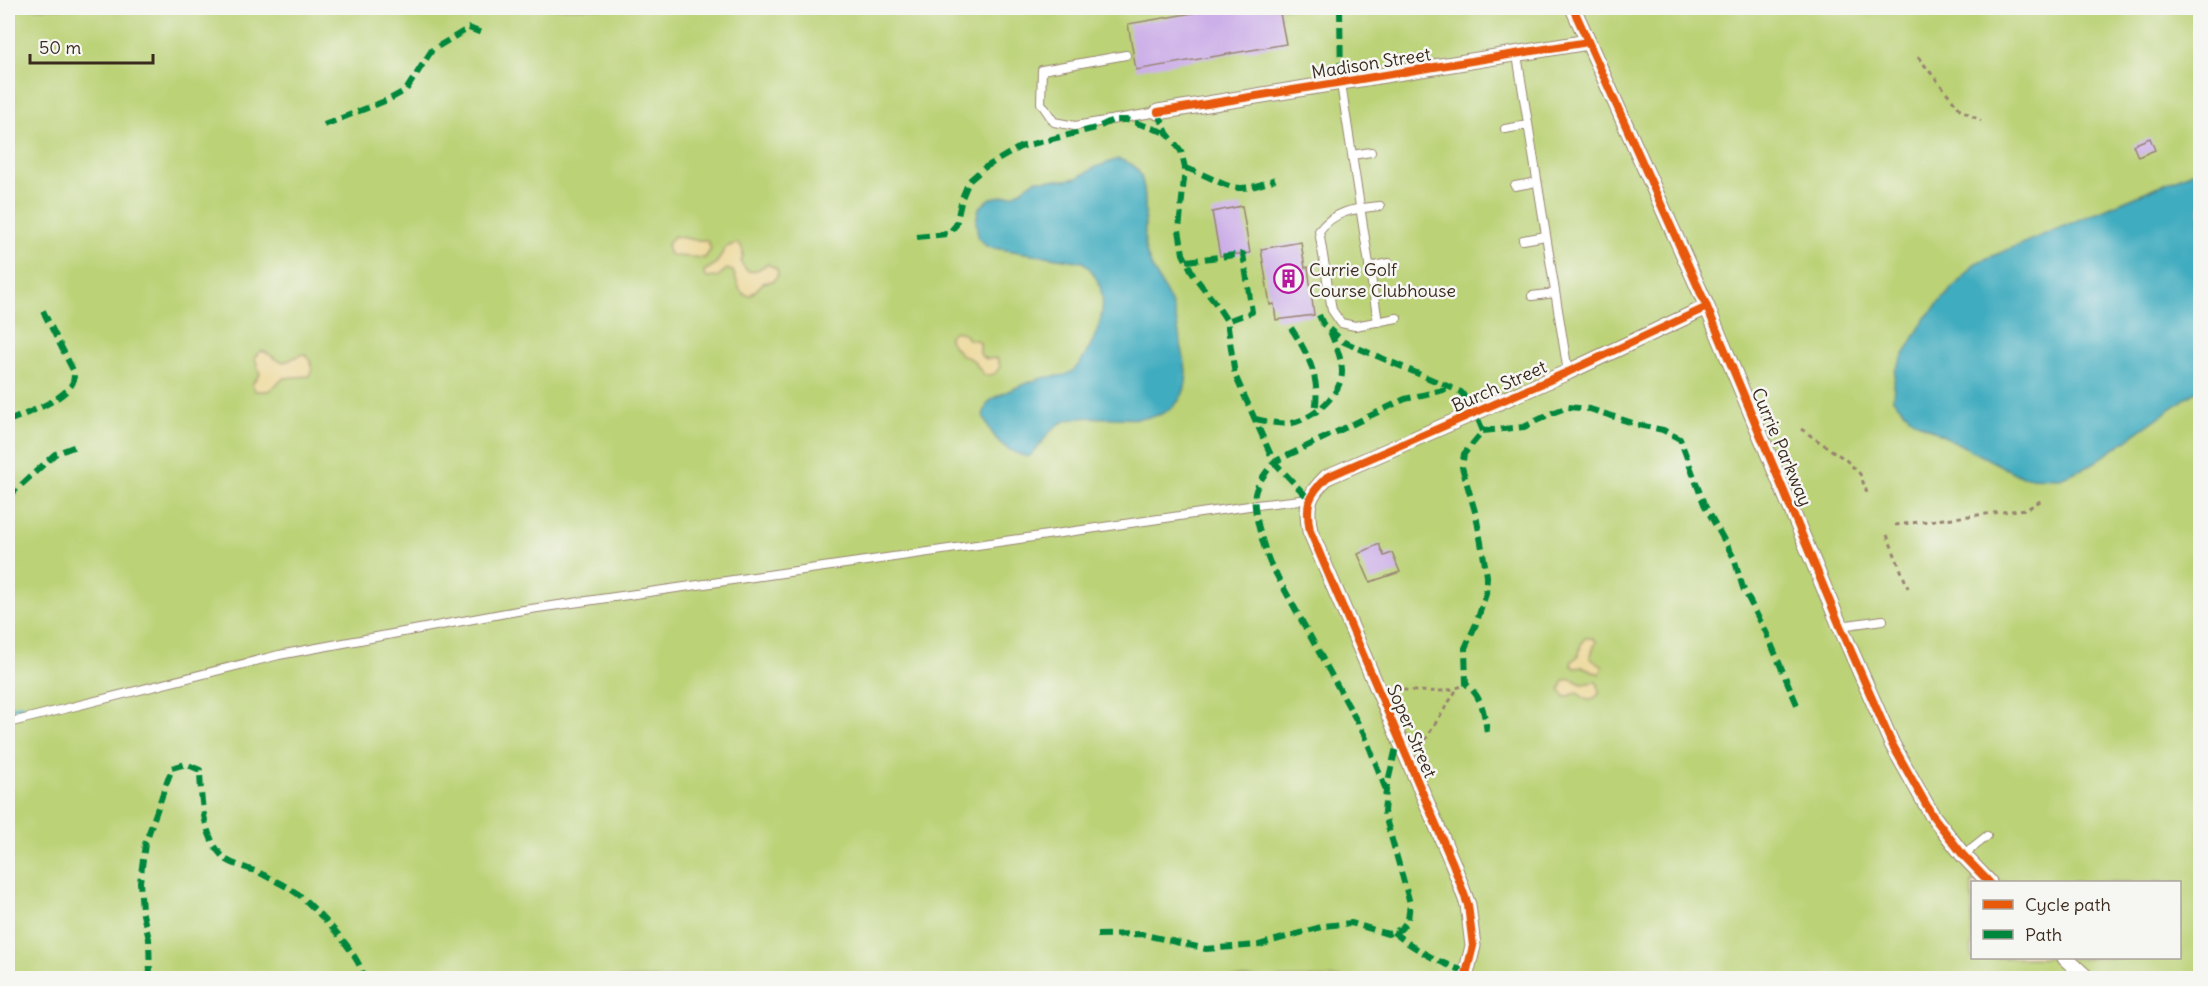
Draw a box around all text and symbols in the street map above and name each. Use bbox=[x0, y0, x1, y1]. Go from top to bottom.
scale bar bbox=[30, 27, 153, 65]
text: 50 m bbox=[39, 36, 81, 59]
street label: Madison Street bbox=[1310, 42, 1432, 84]
place label: Currie Golf Course Clubhouse bbox=[1309, 258, 1456, 302]
building icon: Currie Golf Course Clubhouse bbox=[1272, 263, 1304, 295]
street label: Burch Street bbox=[1448, 355, 1550, 417]
street label: Currie Parkway bbox=[1747, 384, 1817, 510]
street label: Soper Street bbox=[1382, 681, 1442, 781]
legend bbox=[1971, 881, 2181, 959]
text: Cycle path bbox=[2025, 893, 2111, 916]
text: Path bbox=[2025, 923, 2062, 946]

